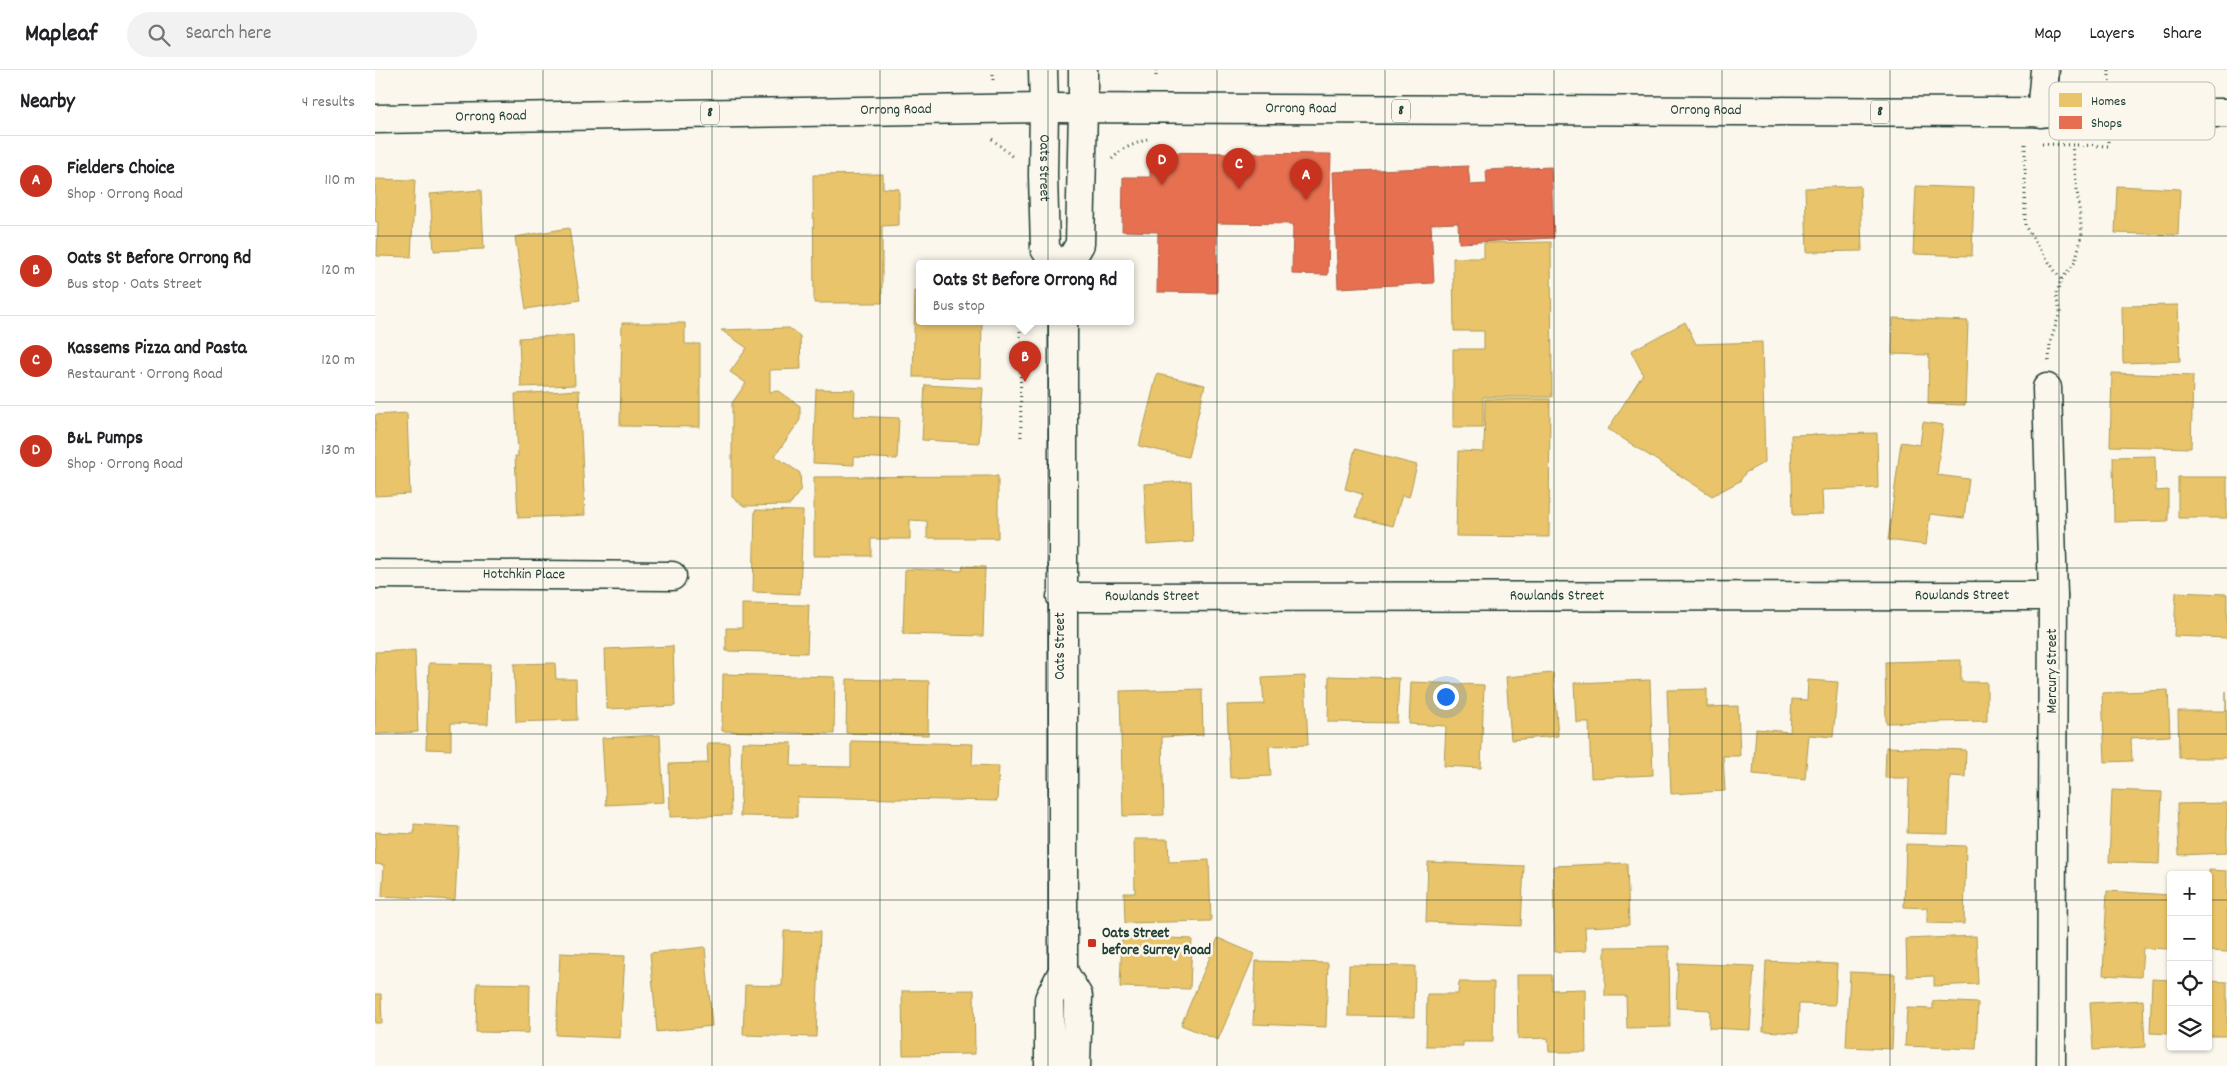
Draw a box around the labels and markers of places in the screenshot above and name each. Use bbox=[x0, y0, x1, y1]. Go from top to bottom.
pin: D bbox=[1146, 144, 1178, 185]
pin: C bbox=[1223, 148, 1255, 189]
pin: A bbox=[1290, 159, 1322, 200]
pin: B bbox=[1009, 341, 1041, 382]
place label: Oats Street before Surrey Road bbox=[1102, 923, 1211, 962]
marker: Oats Street before Surrey Road bbox=[1086, 937, 1098, 949]

